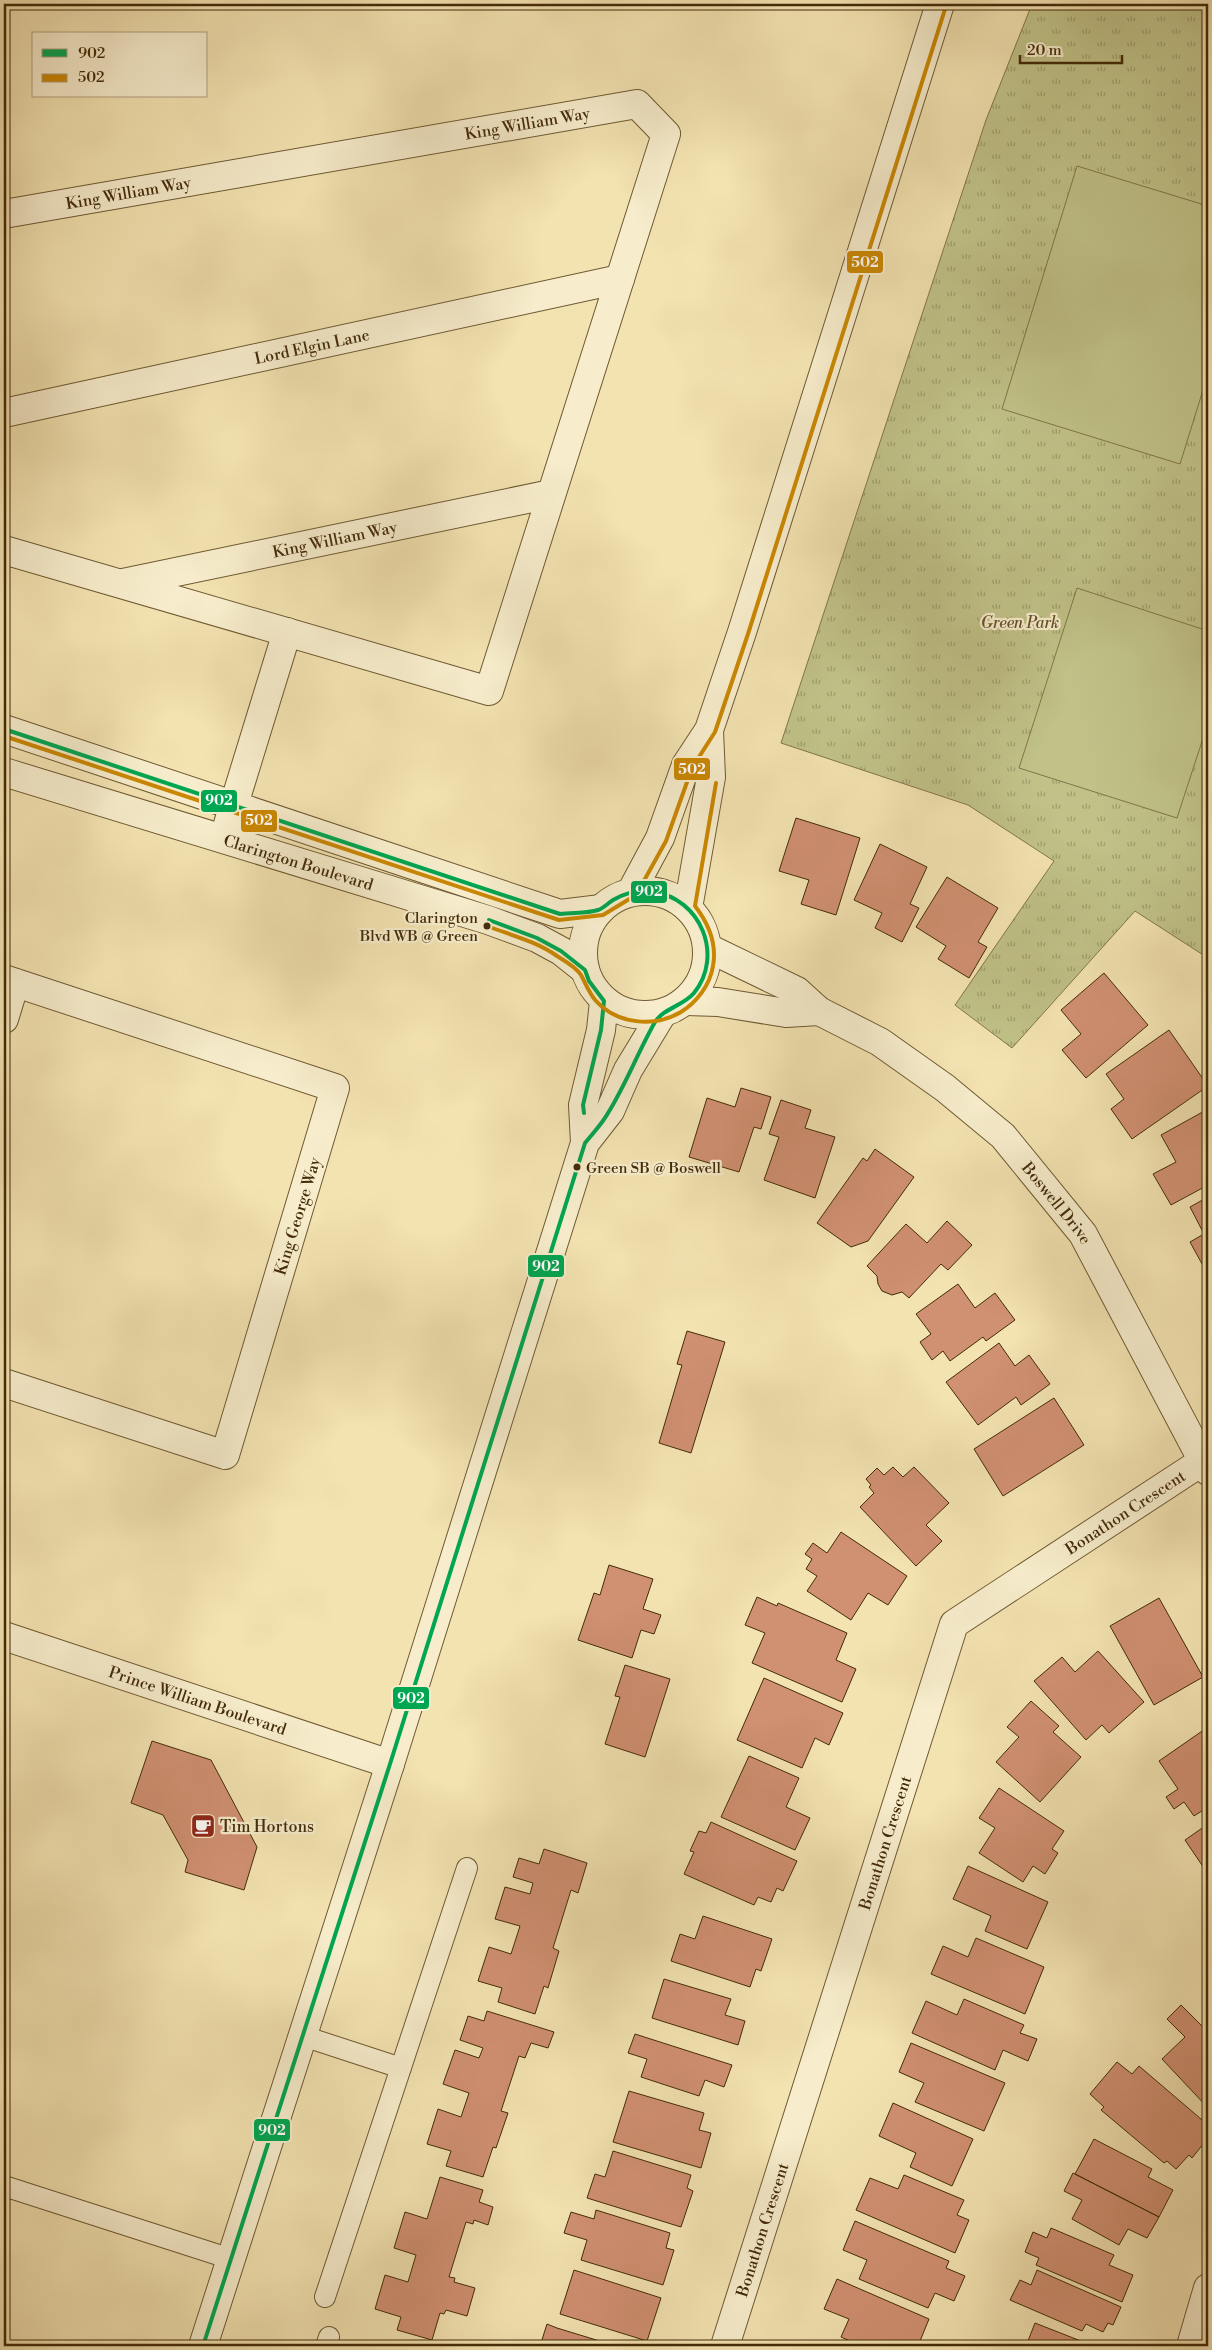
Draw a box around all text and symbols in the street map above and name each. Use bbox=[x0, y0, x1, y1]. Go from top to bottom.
legend bbox=[32, 32, 208, 98]
scale bar bbox=[1020, 32, 1122, 64]
text: 20 m bbox=[1027, 41, 1062, 60]
text: 902 bbox=[78, 44, 105, 63]
text: 502 bbox=[78, 68, 105, 87]
street label: King William Way bbox=[463, 103, 592, 145]
street label: King William Way bbox=[64, 173, 193, 214]
line badge: 502 bbox=[846, 250, 884, 274]
text: 502 bbox=[851, 254, 879, 272]
street label: Lord Elgin Lane bbox=[253, 325, 371, 369]
street label: King William Way bbox=[271, 517, 399, 563]
park label: Green Park bbox=[981, 613, 1059, 633]
line badge: 502 bbox=[673, 757, 711, 781]
text: 502 bbox=[678, 761, 706, 779]
line badge: 902 bbox=[200, 789, 238, 813]
text: 902 bbox=[205, 792, 233, 810]
line badge: 502 bbox=[240, 809, 278, 833]
text: 502 bbox=[245, 812, 273, 830]
street label: Clarington Boulevard bbox=[221, 831, 376, 895]
line badge: 902 bbox=[630, 880, 668, 904]
text: 902 bbox=[635, 883, 663, 901]
place label: Clarington Blvd WB @ Green bbox=[359, 909, 478, 946]
marker: Clarington Blvd WB @ Green bbox=[482, 921, 492, 931]
street label: King George Way bbox=[270, 1155, 325, 1278]
street label: Boswell Drive bbox=[1017, 1157, 1095, 1248]
place label: Green SB @ Boswell bbox=[586, 1159, 722, 1178]
marker: Green SB @ Boswell bbox=[572, 1162, 582, 1172]
line badge: 902 bbox=[527, 1254, 565, 1278]
text: 902 bbox=[532, 1258, 560, 1276]
street label: Bonathon Crescent bbox=[1061, 1466, 1190, 1560]
street label: Prince William Boulevard bbox=[106, 1662, 289, 1740]
line badge: 902 bbox=[392, 1686, 430, 1710]
text: 902 bbox=[397, 1690, 425, 1708]
street label: Bonathon Crescent bbox=[855, 1773, 916, 1913]
cafe icon: Tim Hortons bbox=[190, 1813, 216, 1839]
place label: Tim Hortons bbox=[220, 1817, 314, 1837]
line badge: 902 bbox=[253, 2118, 291, 2142]
text: 902 bbox=[258, 2122, 286, 2140]
street label: Bonathon Crescent bbox=[732, 2160, 794, 2300]

